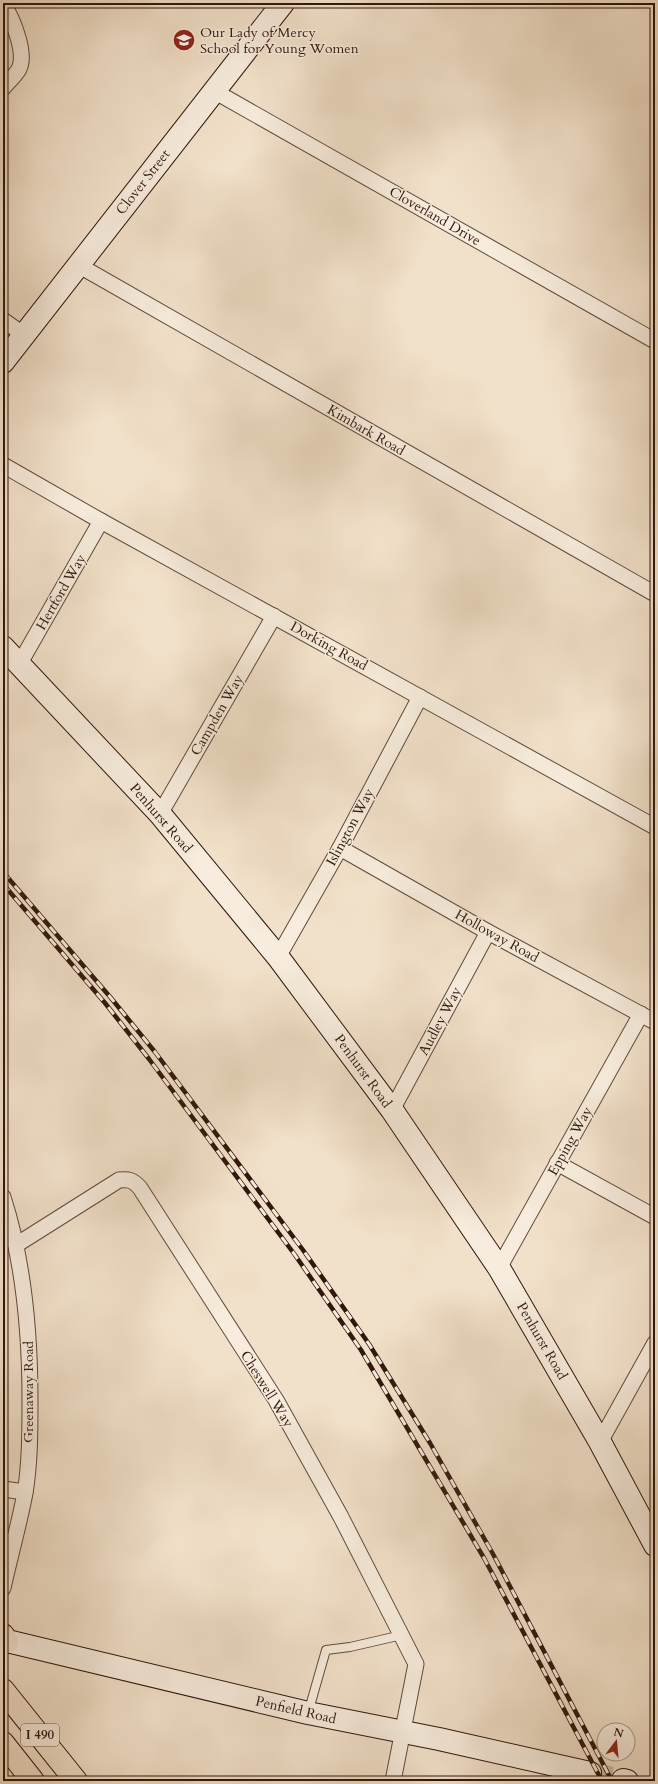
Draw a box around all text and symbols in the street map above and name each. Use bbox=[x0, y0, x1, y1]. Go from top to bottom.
place label: Our Lady of Mercy School for Young Women bbox=[200, 23, 359, 58]
school or university icon: Our Lady of Mercy School for Young Women bbox=[171, 27, 197, 53]
street label: Clover Street bbox=[112, 145, 175, 219]
street label: Cloverland Drive bbox=[386, 182, 484, 250]
street label: Kimbark Road bbox=[324, 400, 409, 460]
street label: Hertford Way bbox=[32, 550, 91, 633]
street label: Dorking Road bbox=[287, 617, 372, 675]
street label: Campden Way bbox=[186, 671, 248, 759]
street label: Penhurst Road bbox=[125, 779, 197, 857]
street label: Islington Way bbox=[322, 784, 379, 869]
street label: Holloway Road bbox=[452, 905, 543, 967]
street label: Audley Way bbox=[414, 983, 466, 1059]
street label: Penhurst Road bbox=[330, 1030, 396, 1112]
street label: Epping Way bbox=[543, 1103, 597, 1179]
street label: Penhurst Road bbox=[512, 1299, 572, 1384]
street label: Greenaway Road bbox=[19, 1340, 38, 1443]
street label: Cheswell Way bbox=[236, 1347, 298, 1431]
street label: Penfield Road bbox=[254, 1691, 339, 1729]
north arrow bbox=[596, 1722, 636, 1762]
road number: I 490 bbox=[21, 1724, 59, 1746]
text: N bbox=[612, 1724, 626, 1742]

